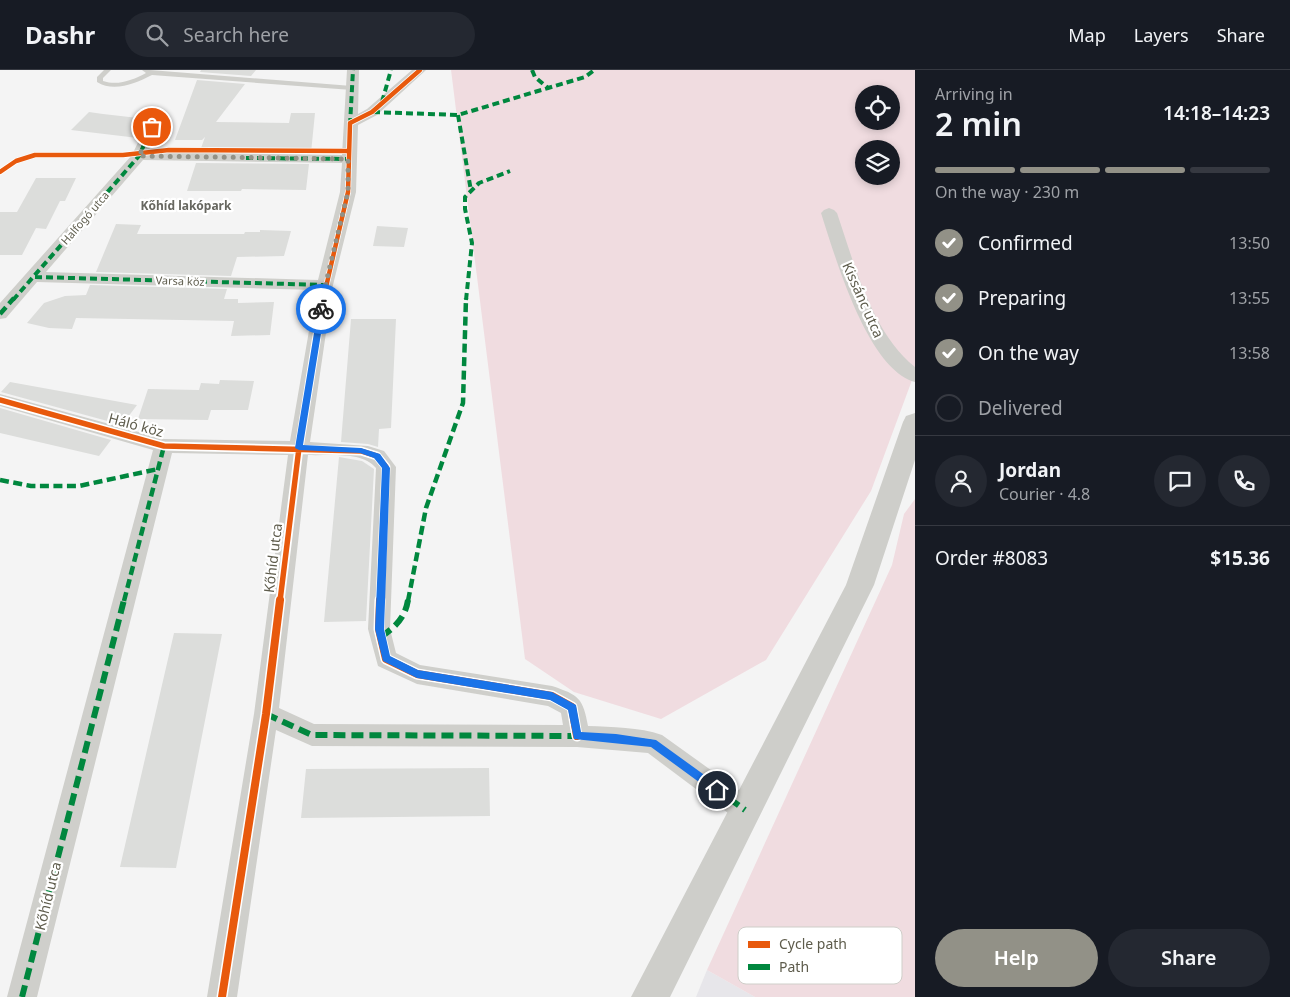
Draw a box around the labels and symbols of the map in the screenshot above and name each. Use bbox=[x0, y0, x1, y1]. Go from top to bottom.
pin bbox=[131, 106, 173, 148]
street label: Halfogó utca bbox=[57, 188, 112, 248]
district label: Kőhíd lakópark bbox=[141, 197, 232, 214]
street label: Kissánc utca bbox=[838, 259, 889, 341]
street label: Varsa köz bbox=[155, 272, 205, 289]
courier bbox=[296, 284, 346, 334]
street label: Háló köz bbox=[106, 408, 166, 441]
street label: Kőhíd utca bbox=[259, 522, 286, 594]
pin bbox=[696, 769, 738, 811]
street label: Kőhíd utca bbox=[30, 860, 65, 932]
legend bbox=[738, 927, 902, 984]
text: Cycle path bbox=[779, 934, 847, 953]
text: Path bbox=[779, 957, 809, 976]

